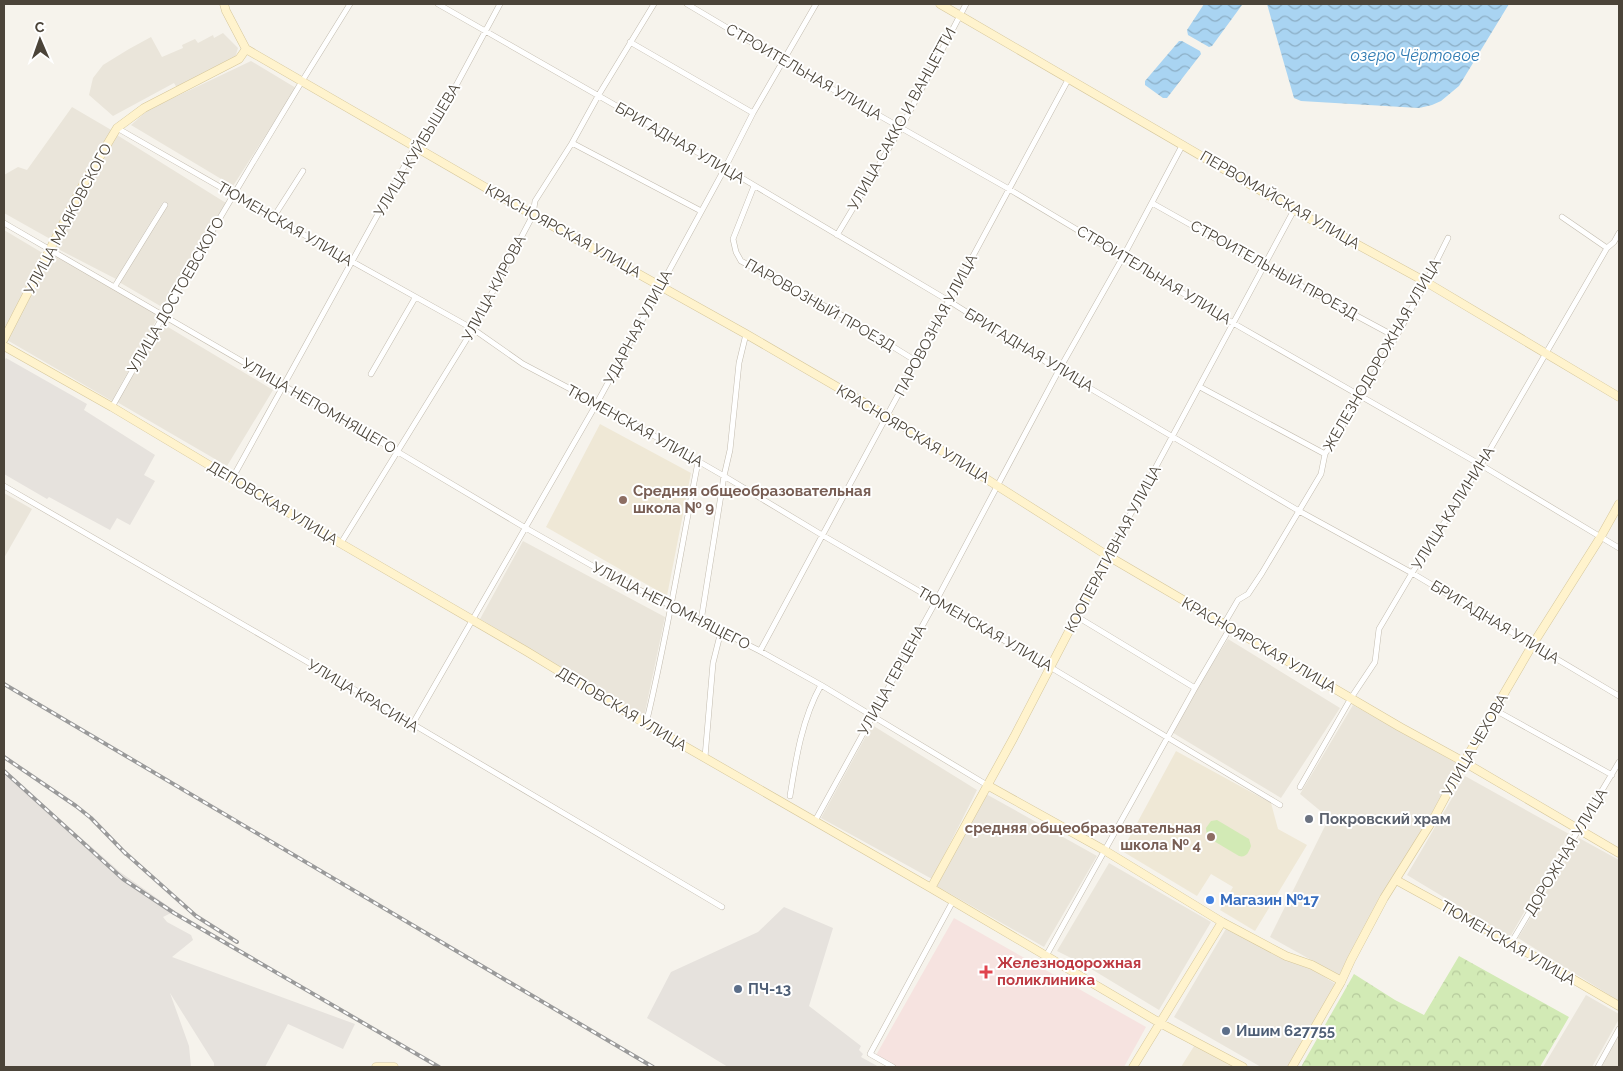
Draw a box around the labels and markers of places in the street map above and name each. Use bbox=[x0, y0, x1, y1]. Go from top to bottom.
place label: Средняя общеобразовательная школа № 9 bbox=[633, 482, 871, 517]
marker: Средняя общеобразовательная школа № 9 bbox=[617, 494, 629, 506]
place label: Покровский храм bbox=[1319, 810, 1451, 828]
marker: Покровский храм bbox=[1303, 813, 1315, 825]
place label: средняя общеобразовательная школа № 4 bbox=[965, 819, 1201, 854]
marker: средняя общеобразовательная школа № 4 bbox=[1205, 831, 1217, 843]
place label: Магазин №17 bbox=[1220, 891, 1319, 909]
marker: Магазин №17 bbox=[1204, 894, 1216, 906]
place label: Железнодорожная поликлиника bbox=[997, 954, 1141, 989]
marker: Железнодорожная поликлиника bbox=[979, 965, 993, 979]
place label: ПЧ-13 bbox=[748, 980, 791, 998]
marker: ПЧ-13 bbox=[732, 983, 744, 995]
place label: Ишим 627755 bbox=[1236, 1022, 1335, 1040]
marker: Ишим 627755 bbox=[1220, 1025, 1232, 1037]

